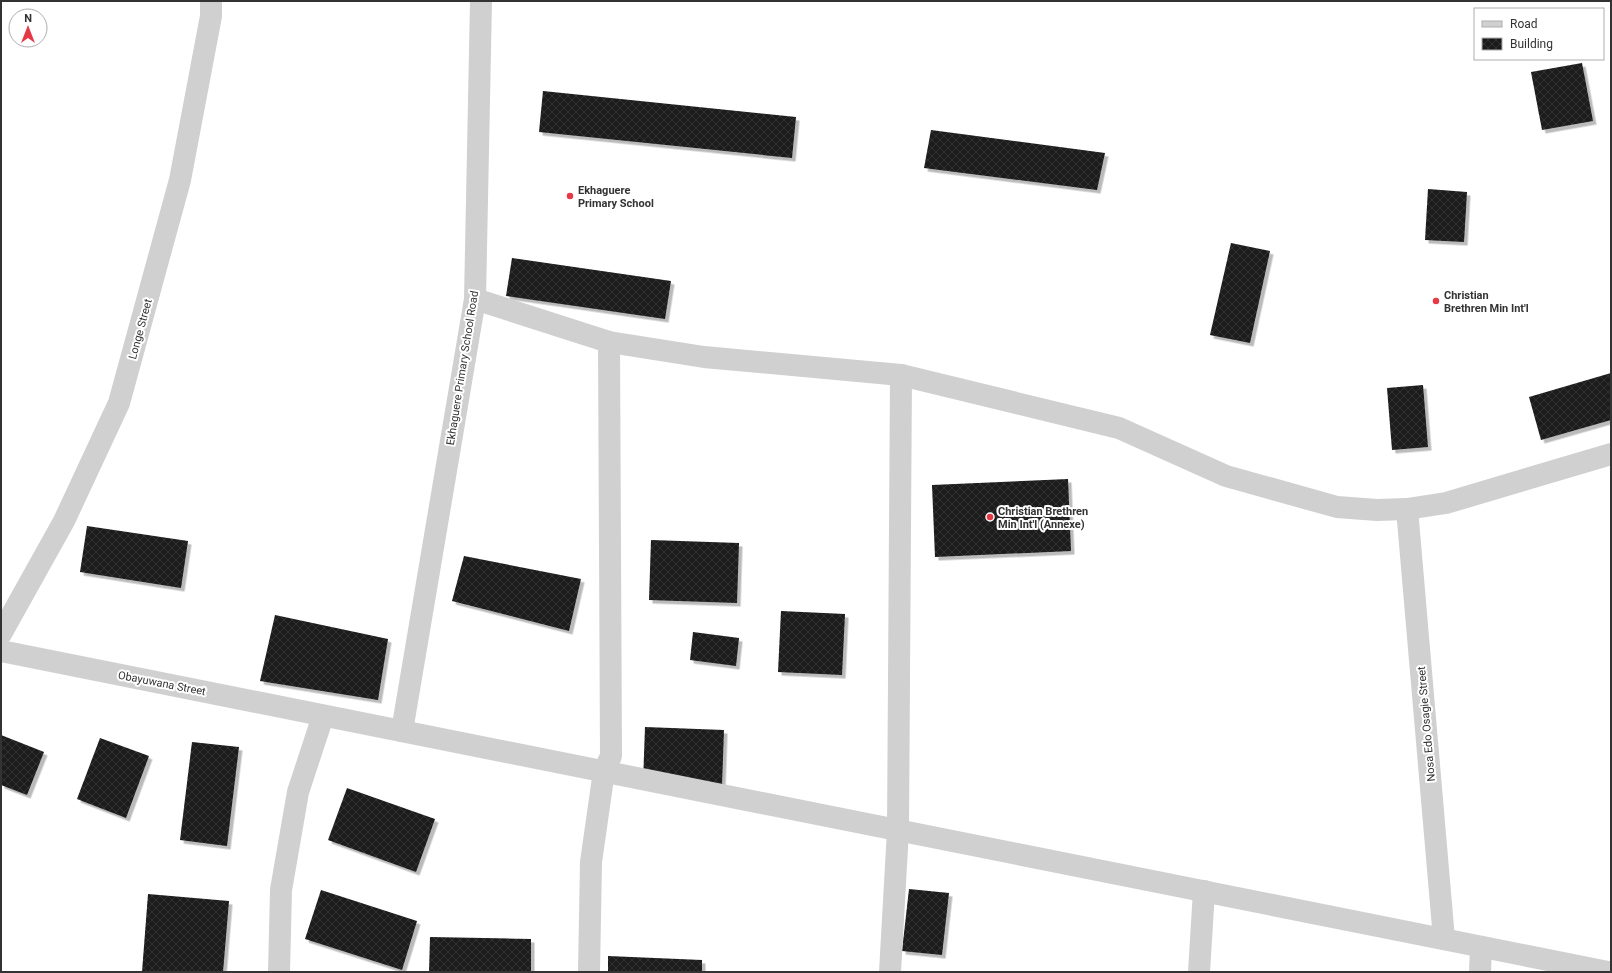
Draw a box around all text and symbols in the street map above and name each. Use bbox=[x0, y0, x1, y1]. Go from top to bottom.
north arrow bbox=[8, 8, 48, 48]
legend bbox=[1474, 8, 1604, 60]
text: N bbox=[24, 12, 32, 25]
text: Road bbox=[1510, 17, 1538, 31]
text: Building bbox=[1510, 37, 1553, 51]
place label: Ekhaguere Primary School bbox=[578, 184, 654, 210]
marker: Ekhaguere Primary School bbox=[565, 191, 575, 201]
place label: Christian Brethren Min Int'l bbox=[1444, 289, 1529, 315]
street label: Ekhaguere Primary School Road bbox=[444, 290, 481, 446]
marker: Christian Brethren Min Int'l bbox=[1431, 296, 1441, 306]
street label: Longe Street bbox=[126, 297, 155, 361]
place label: Christian Brethren Min Int'l (Annexe) bbox=[998, 505, 1088, 531]
marker: Christian Brethren Min Int'l (Annexe) bbox=[985, 512, 995, 522]
street label: Nosa Edo Osagie Street bbox=[1415, 665, 1438, 782]
street label: Obayuwana Street bbox=[117, 669, 207, 698]

